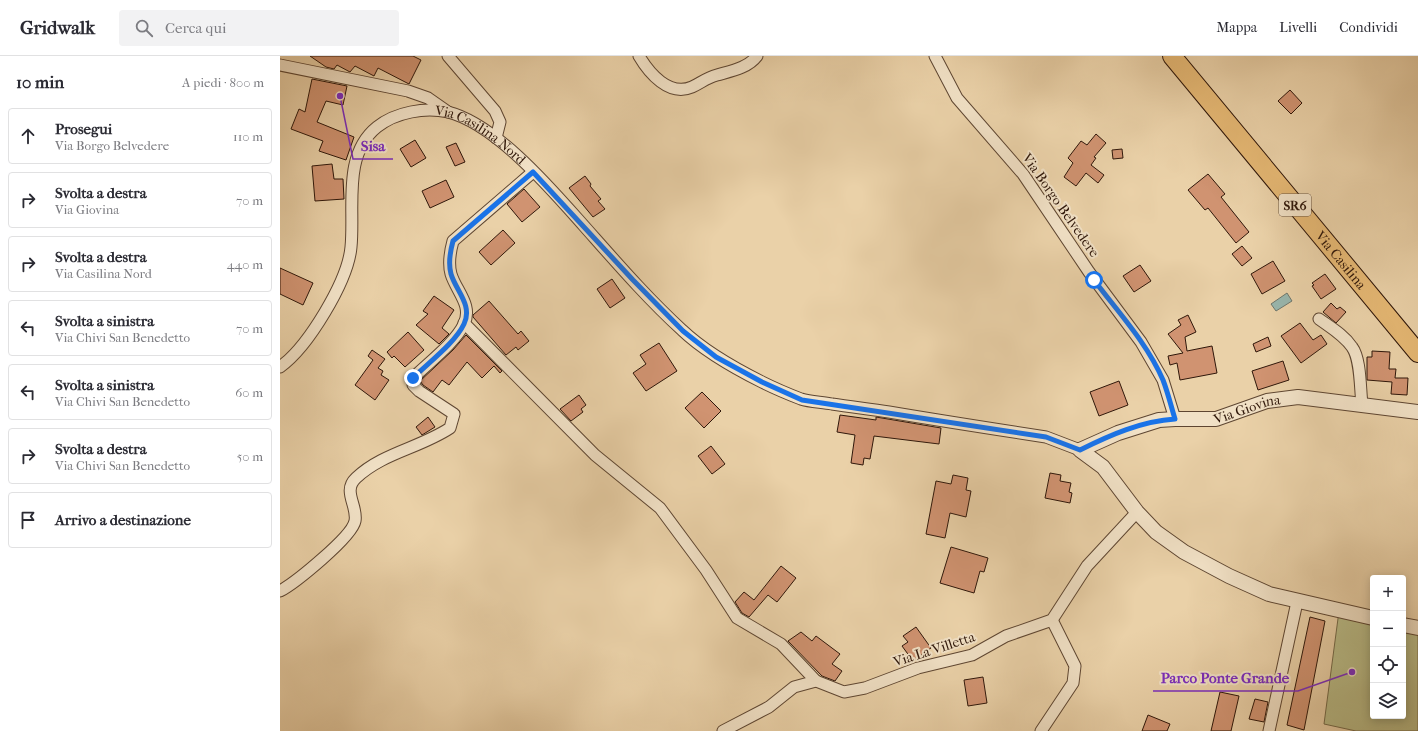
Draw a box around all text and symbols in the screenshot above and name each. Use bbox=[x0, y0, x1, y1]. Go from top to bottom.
search box bbox=[119, 10, 399, 46]
text: Gridwalk bbox=[20, 17, 95, 39]
icon: search bbox=[133, 17, 155, 39]
text: Cerca qui bbox=[165, 19, 226, 37]
text: Mappa bbox=[1216, 19, 1257, 36]
text: Livelli bbox=[1279, 19, 1317, 36]
text: Condividi bbox=[1339, 19, 1398, 36]
text: 10 min bbox=[16, 72, 64, 92]
text: A piedi · 800 m bbox=[182, 75, 264, 90]
street label: Via Casilina Nord bbox=[433, 102, 530, 169]
text: Prosegui bbox=[55, 120, 112, 138]
icon: ahead bbox=[17, 125, 39, 147]
text: 110 m bbox=[233, 129, 263, 144]
callout: Sisa bbox=[353, 132, 393, 159]
text: Sisa bbox=[361, 137, 386, 155]
text: Via Borgo Belvedere bbox=[55, 138, 169, 153]
street label: Via Borgo Belvedere bbox=[1018, 149, 1103, 261]
text: Svolta a destra bbox=[55, 184, 147, 202]
icon: right bbox=[17, 189, 39, 211]
text: 70 m bbox=[236, 193, 263, 208]
road number: SR6 bbox=[1279, 194, 1311, 216]
text: Via Giovina bbox=[55, 202, 119, 217]
street label: Via Casilina bbox=[1311, 227, 1370, 293]
text: Svolta a destra bbox=[55, 248, 147, 266]
icon: right bbox=[17, 253, 39, 275]
text: 440 m bbox=[227, 257, 263, 272]
text: Via Casilina Nord bbox=[55, 266, 152, 281]
route start bbox=[1085, 271, 1103, 289]
text: Svolta a sinistra bbox=[55, 312, 154, 330]
icon: left bbox=[17, 317, 39, 339]
text: 70 m bbox=[236, 321, 263, 336]
text: Via Chivi San Benedetto bbox=[55, 330, 190, 345]
route end bbox=[404, 369, 422, 387]
text: Svolta a sinistra bbox=[55, 376, 154, 394]
icon: left bbox=[17, 381, 39, 403]
text: 60 m bbox=[235, 385, 263, 400]
street label: Via Giovina bbox=[1211, 391, 1282, 428]
text: Via Chivi San Benedetto bbox=[55, 394, 190, 409]
text: Svolta a destra bbox=[55, 440, 147, 458]
icon: right bbox=[17, 445, 39, 467]
text: 50 m bbox=[237, 449, 263, 464]
text: Via Chivi San Benedetto bbox=[55, 458, 190, 473]
icon: arrive bbox=[17, 509, 39, 531]
text: Arrivo a destinazione bbox=[55, 511, 191, 529]
map controls bbox=[1370, 575, 1406, 719]
button: + bbox=[1370, 575, 1406, 611]
button: − bbox=[1370, 611, 1406, 647]
street label: Via La Villetta bbox=[890, 628, 978, 671]
button: locate bbox=[1370, 647, 1406, 683]
callout: Parco Ponte Grande bbox=[1153, 664, 1298, 691]
text: Parco Ponte Grande bbox=[1161, 669, 1290, 687]
button: layers bbox=[1370, 683, 1406, 719]

